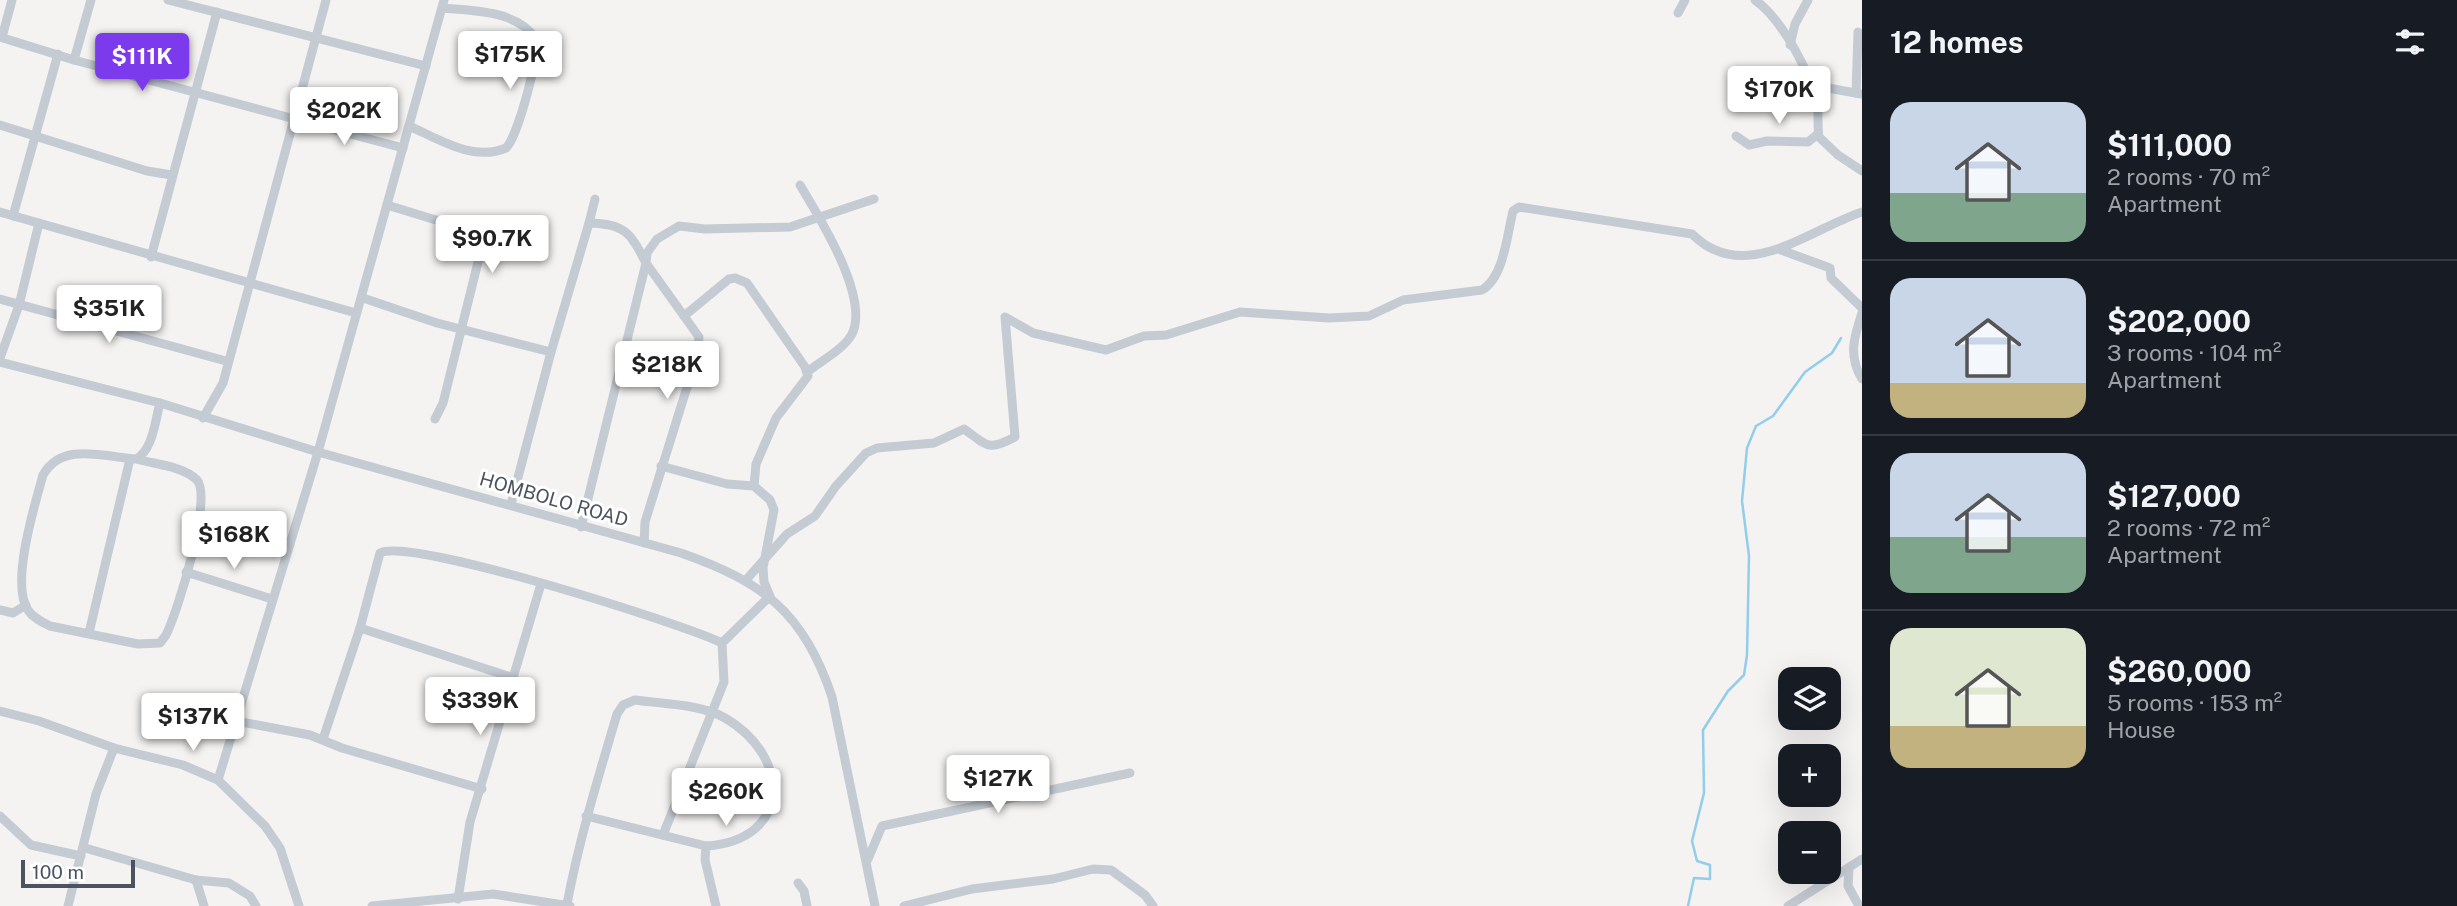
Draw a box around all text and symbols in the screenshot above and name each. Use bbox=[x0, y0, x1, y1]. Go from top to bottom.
icon: filters bbox=[2391, 23, 2429, 61]
text: 12 homes bbox=[1890, 24, 2024, 60]
pin: $175K bbox=[461, 32, 559, 91]
pin: $111K bbox=[93, 34, 191, 93]
text: $175K bbox=[474, 40, 546, 67]
text: $111K bbox=[111, 42, 173, 69]
pin: $170K bbox=[1730, 66, 1828, 126]
text: $170K bbox=[1744, 75, 1815, 102]
pin: $202K bbox=[295, 88, 393, 147]
text: $202K bbox=[306, 96, 382, 123]
text: $111,000 bbox=[2107, 127, 2232, 163]
icon: home bbox=[1946, 130, 2030, 214]
text: 2 rooms · 70 m² bbox=[2107, 163, 2270, 190]
text: Apartment bbox=[2107, 190, 2222, 217]
pin: $90.7K bbox=[435, 216, 549, 275]
text: $90.7K bbox=[452, 224, 532, 251]
pin: $351K bbox=[60, 286, 158, 345]
text: $351K bbox=[73, 294, 145, 321]
text: $202,000 bbox=[2107, 303, 2251, 339]
icon: home bbox=[1946, 306, 2030, 390]
text: 3 rooms · 104 m² bbox=[2107, 339, 2281, 366]
pin: $218K bbox=[618, 342, 716, 401]
text: $218K bbox=[631, 350, 703, 377]
text: Apartment bbox=[2107, 366, 2222, 393]
street label: HOMBOLO ROAD bbox=[477, 467, 631, 531]
text: $127,000 bbox=[2107, 478, 2241, 514]
icon: home bbox=[1946, 481, 2030, 565]
pin: $168K bbox=[185, 512, 283, 571]
text: 2 rooms · 72 m² bbox=[2107, 514, 2270, 541]
text: $168K bbox=[198, 520, 270, 547]
text: Apartment bbox=[2107, 541, 2222, 568]
text: $260,000 bbox=[2107, 653, 2252, 689]
icon: home bbox=[1946, 656, 2030, 740]
map controls bbox=[1778, 667, 1841, 884]
button: layers bbox=[1778, 667, 1841, 730]
pin: $339K bbox=[431, 678, 529, 737]
text: $339K bbox=[441, 686, 519, 713]
text: 5 rooms · 153 m² bbox=[2107, 689, 2282, 716]
pin: $137K bbox=[144, 694, 242, 753]
text: $137K bbox=[157, 702, 229, 729]
text: House bbox=[2107, 716, 2175, 743]
button: + bbox=[1778, 744, 1841, 807]
pin: $127K bbox=[949, 756, 1047, 815]
text: $127K bbox=[963, 764, 1034, 791]
pin: $260K bbox=[677, 768, 775, 828]
text: $260K bbox=[688, 777, 764, 804]
button: − bbox=[1778, 821, 1841, 884]
scale bar bbox=[21, 857, 135, 889]
text: 100 m bbox=[32, 861, 84, 883]

